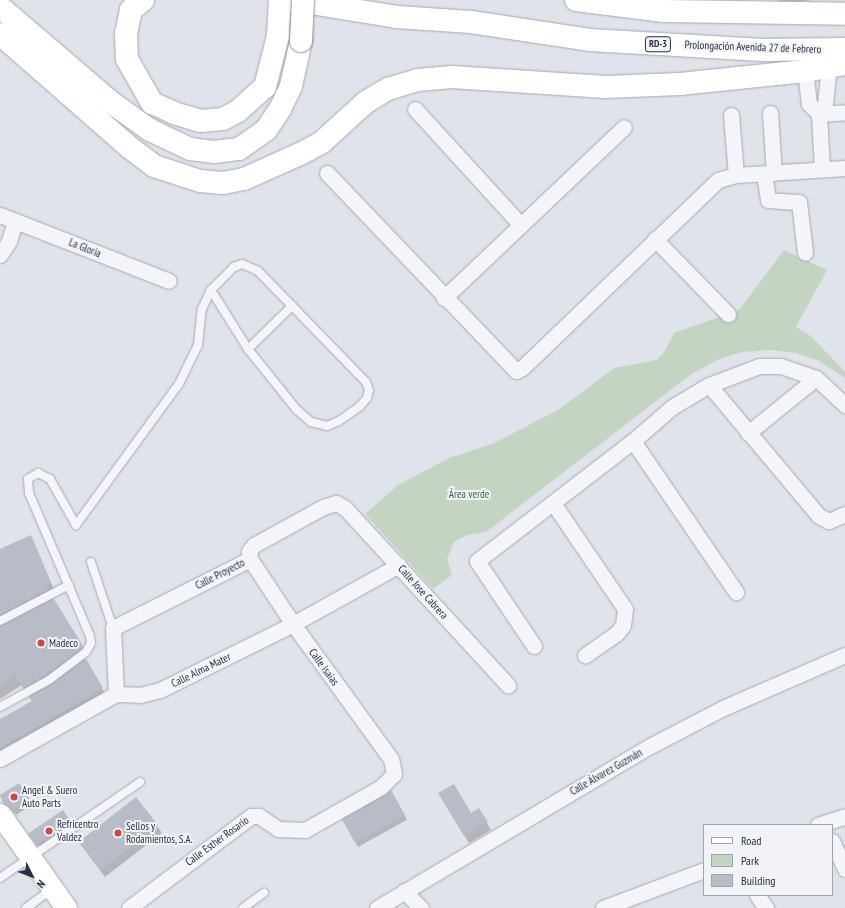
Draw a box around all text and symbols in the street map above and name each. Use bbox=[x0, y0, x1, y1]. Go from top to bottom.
road number: RD-3 bbox=[644, 36, 672, 52]
street label: Prolongación Avenida 27 de Febrero bbox=[684, 38, 822, 56]
street label: La Gloria bbox=[67, 236, 103, 260]
park label: Área verde bbox=[449, 487, 489, 501]
street label: Calle Proyecto bbox=[193, 556, 247, 592]
street label: Calle Jose Cabrera bbox=[395, 562, 451, 622]
place label: Madeco bbox=[49, 636, 78, 650]
marker: Madeco bbox=[36, 638, 46, 648]
street label: Calle Isaias bbox=[306, 646, 342, 688]
street label: Calle Alma Mater bbox=[169, 650, 233, 690]
street label: Calle Álvarez Guzmán bbox=[567, 746, 645, 798]
place label: Angel & Suero Auto Parts bbox=[22, 784, 78, 810]
marker: Angel & Suero Auto Parts bbox=[9, 792, 19, 802]
street label: Calle Esther Rosario bbox=[183, 814, 251, 868]
place label: Refricentro Valdez bbox=[57, 818, 99, 844]
place label: Sellos y Rodamientos, S.A. bbox=[126, 820, 194, 846]
legend bbox=[703, 824, 833, 896]
marker: Refricentro Valdez bbox=[44, 826, 54, 836]
marker: Sellos y Rodamientos, S.A. bbox=[113, 828, 123, 838]
text: Road bbox=[741, 833, 761, 848]
text: Park bbox=[741, 853, 759, 868]
north arrow bbox=[12, 856, 52, 896]
text: Building bbox=[741, 873, 776, 888]
text: N bbox=[34, 877, 48, 891]

